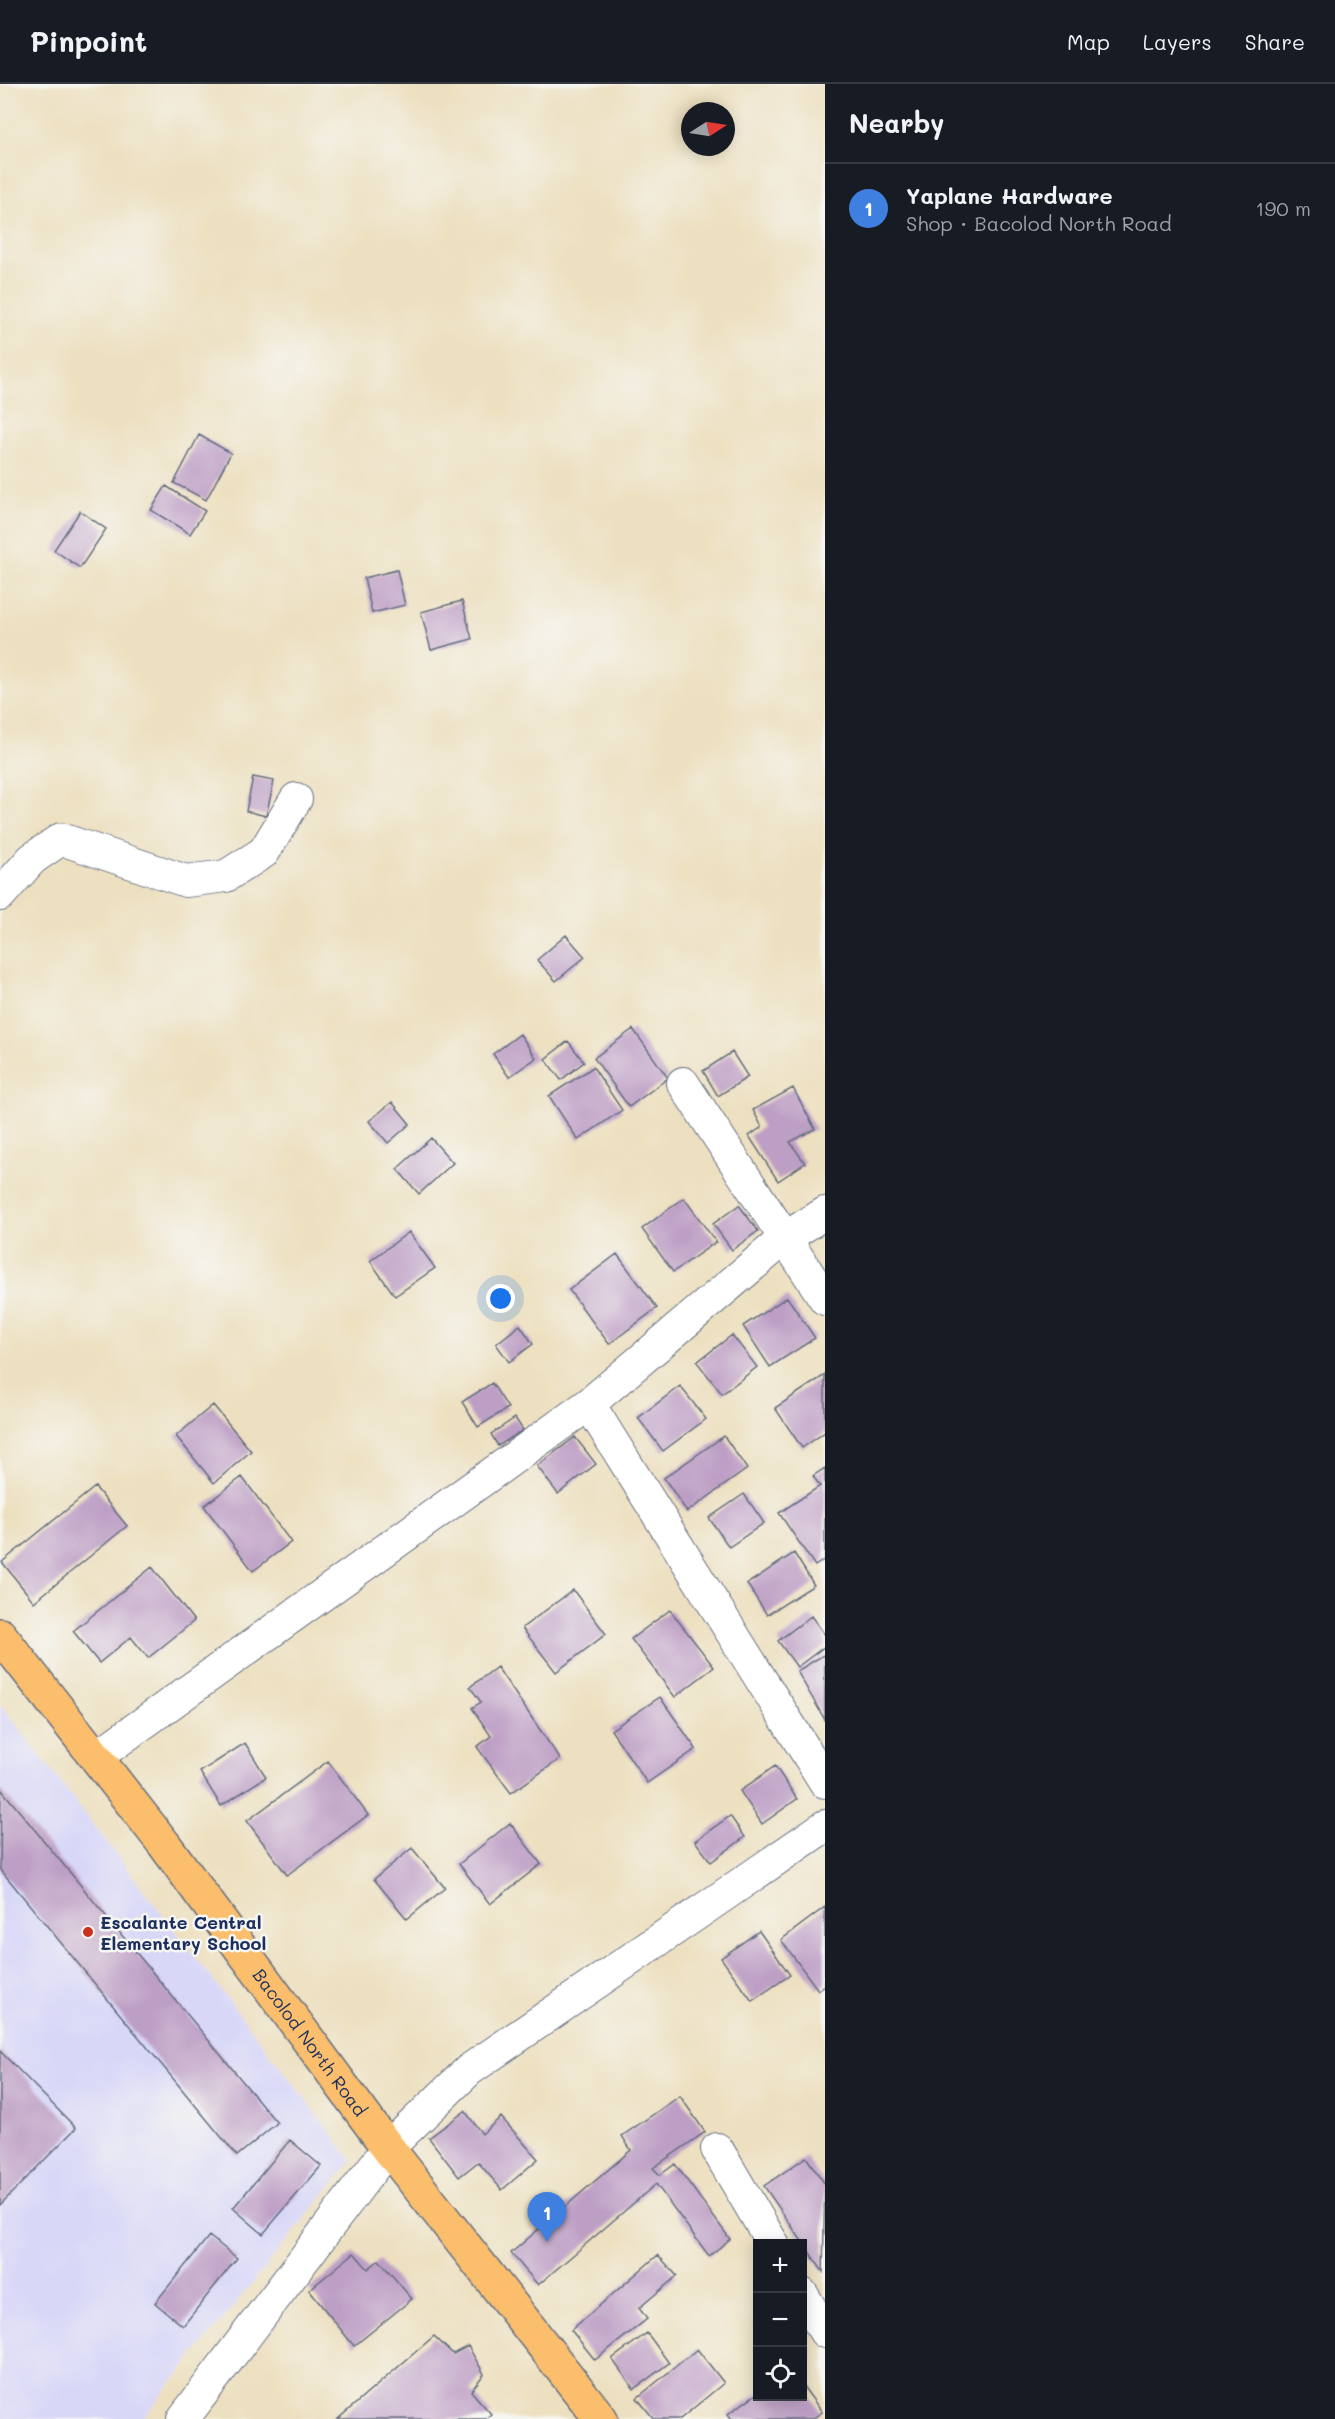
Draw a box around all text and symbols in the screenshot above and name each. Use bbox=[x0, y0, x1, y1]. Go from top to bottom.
text: Pinpoint bbox=[30, 23, 147, 59]
text: Map bbox=[1067, 28, 1110, 55]
text: Layers bbox=[1143, 28, 1212, 55]
text: Share bbox=[1245, 28, 1305, 55]
north arrow bbox=[681, 102, 735, 156]
text: Nearby bbox=[849, 106, 944, 140]
text: Yaplane Hardware bbox=[906, 181, 1113, 210]
text: 1 bbox=[864, 195, 873, 221]
text: 190 m bbox=[1256, 195, 1311, 221]
text: Shop · Bacolod North Road bbox=[906, 210, 1172, 236]
your location bbox=[486, 1284, 515, 1313]
place label: Escalante Central Elementary School bbox=[100, 1910, 266, 1955]
marker: Escalante Central Elementary School bbox=[81, 1925, 95, 1939]
street label: Bacolod North Road bbox=[248, 1964, 373, 2121]
pin: 1 bbox=[528, 2192, 566, 2242]
map controls bbox=[753, 2239, 807, 2401]
button: + bbox=[753, 2239, 807, 2293]
button: − bbox=[753, 2293, 807, 2347]
button: locate bbox=[753, 2347, 807, 2401]

